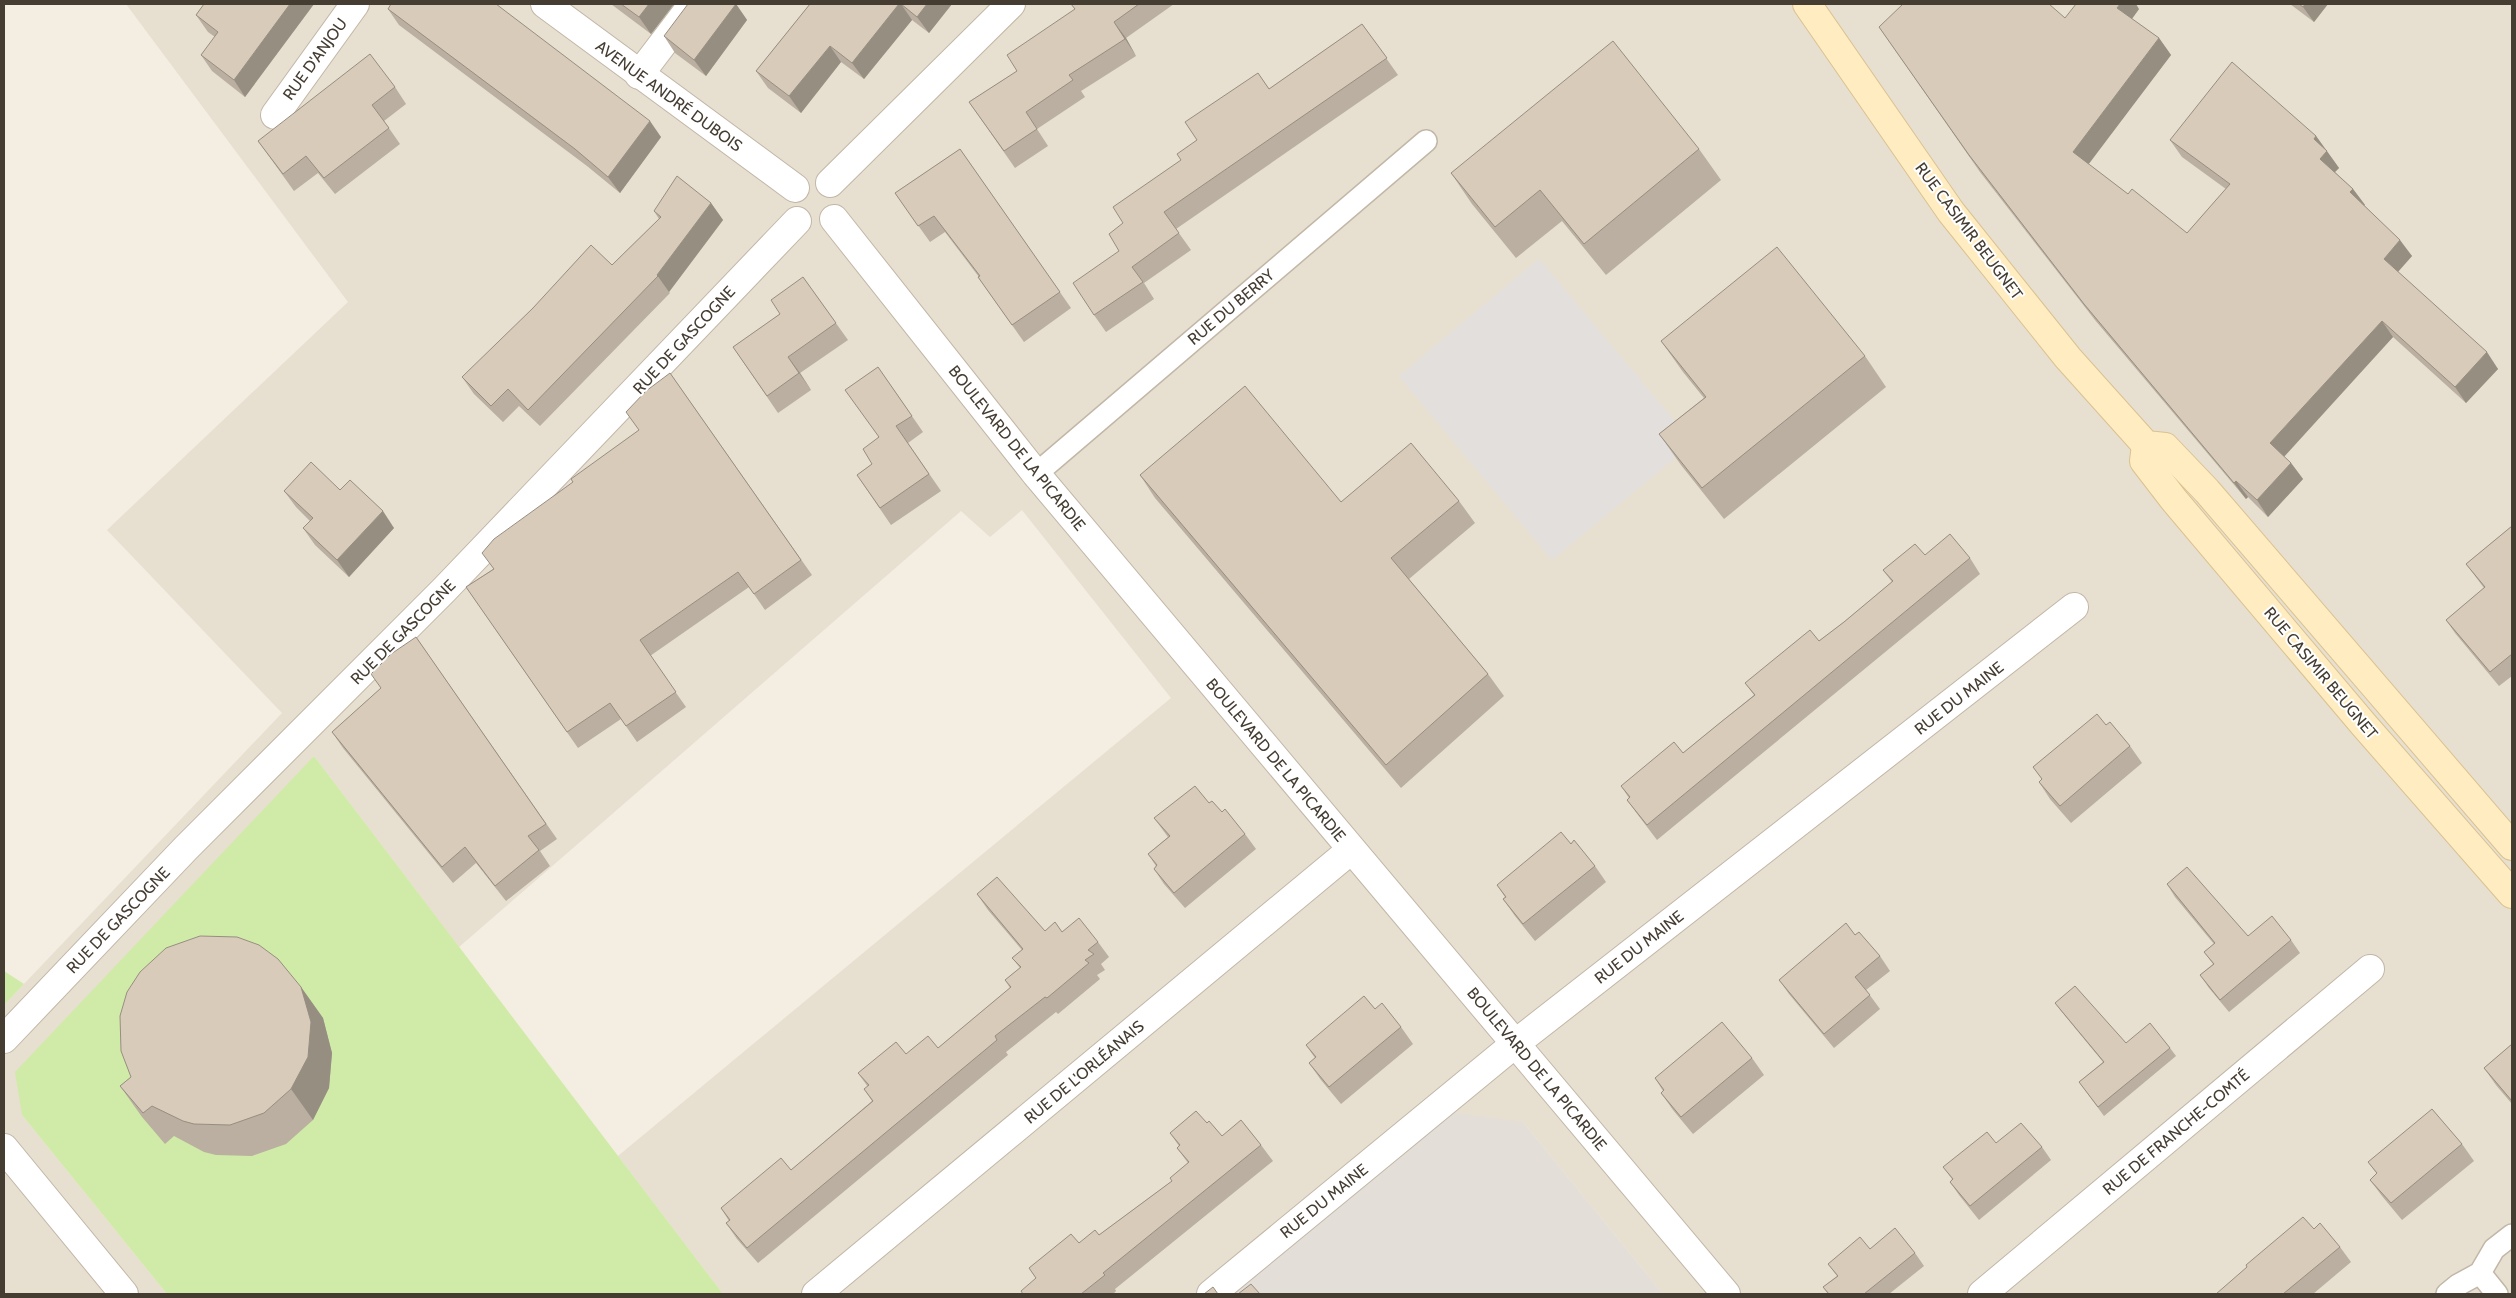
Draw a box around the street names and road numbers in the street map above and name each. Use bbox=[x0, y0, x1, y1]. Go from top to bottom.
street label: RUE D'ANJOU bbox=[279, 14, 351, 104]
street label: AVENUE ANDRÉ DUBOIS bbox=[592, 36, 746, 156]
street label: RUE CASIMIR BEUGNET bbox=[1911, 159, 2027, 304]
street label: RUE DU BERRY bbox=[1184, 265, 1279, 349]
street label: RUE DE GASCOGNE bbox=[629, 282, 739, 398]
street label: BOULEVARD DE LA PICARDIE bbox=[945, 362, 1090, 534]
street label: RUE DE GASCOGNE bbox=[347, 575, 460, 688]
street label: RUE CASIMIR BEUGNET bbox=[2260, 603, 2382, 743]
street label: RUE DU MAINE bbox=[1911, 657, 2007, 739]
street label: BOULEVARD DE LA PICARDIE bbox=[1202, 675, 1350, 845]
street label: RUE DE GASCOGNE bbox=[62, 863, 174, 977]
street label: RUE DU MAINE bbox=[1591, 906, 1687, 988]
street label: BOULEVARD DE LA PICARDIE bbox=[1463, 984, 1611, 1154]
street label: RUE DE L'ORLÉANAIS bbox=[1020, 1016, 1148, 1128]
street label: RUE DE FRANCHE-COMTÉ bbox=[2099, 1065, 2253, 1199]
street label: RUE DU MAINE bbox=[1276, 1160, 1372, 1242]

